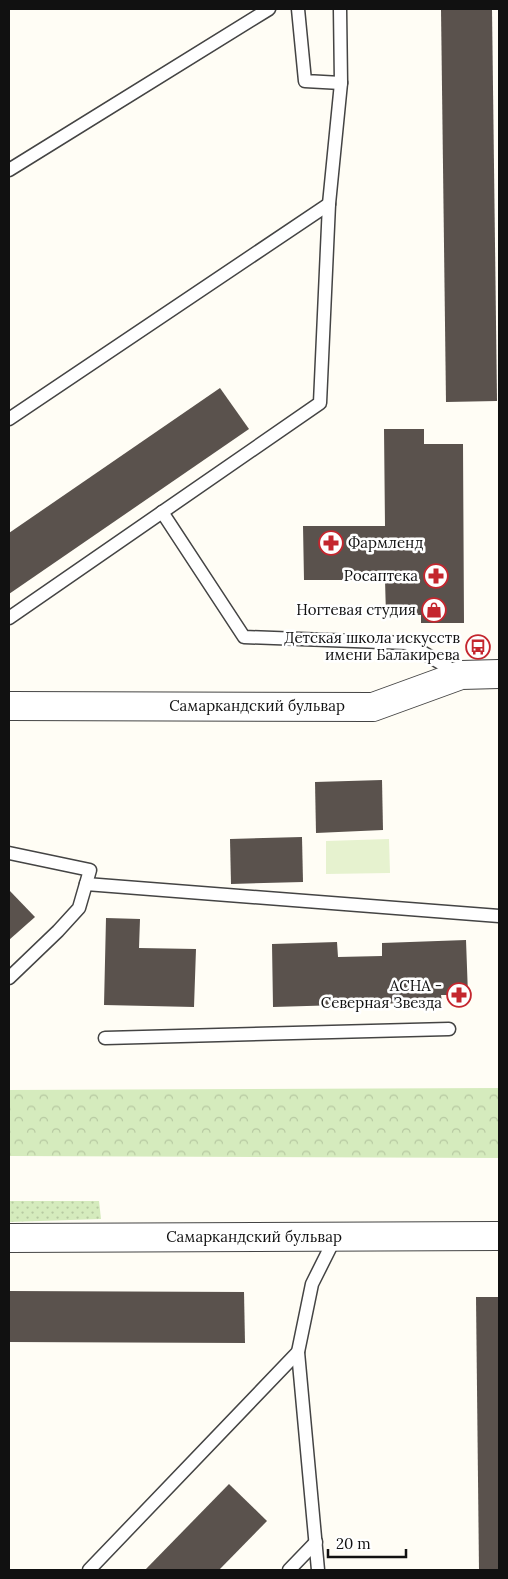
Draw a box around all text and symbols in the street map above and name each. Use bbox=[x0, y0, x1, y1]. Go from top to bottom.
pharmacy icon: Фармленд bbox=[318, 530, 344, 556]
place label: Фармленд bbox=[348, 533, 423, 552]
pharmacy icon: Росаптека bbox=[423, 563, 449, 589]
place label: Росаптека bbox=[344, 566, 418, 585]
shop icon: Ногтевая студия bbox=[421, 597, 447, 623]
place label: Ногтевая студия bbox=[296, 600, 416, 619]
place label: Детская школа искусств имени Балакирева bbox=[284, 628, 460, 664]
bus stop icon: Детская школа искусств имени Балакирева bbox=[465, 634, 491, 660]
street label: Самаркандский бульвар bbox=[169, 696, 345, 715]
place label: АСНА - Северная Звезда bbox=[321, 976, 442, 1012]
pharmacy icon: АСНА - Северная Звезда bbox=[446, 982, 472, 1008]
street label: Самаркандский бульвар bbox=[166, 1227, 342, 1246]
scale bar bbox=[328, 1526, 406, 1558]
text: 20 m bbox=[336, 1534, 371, 1553]

